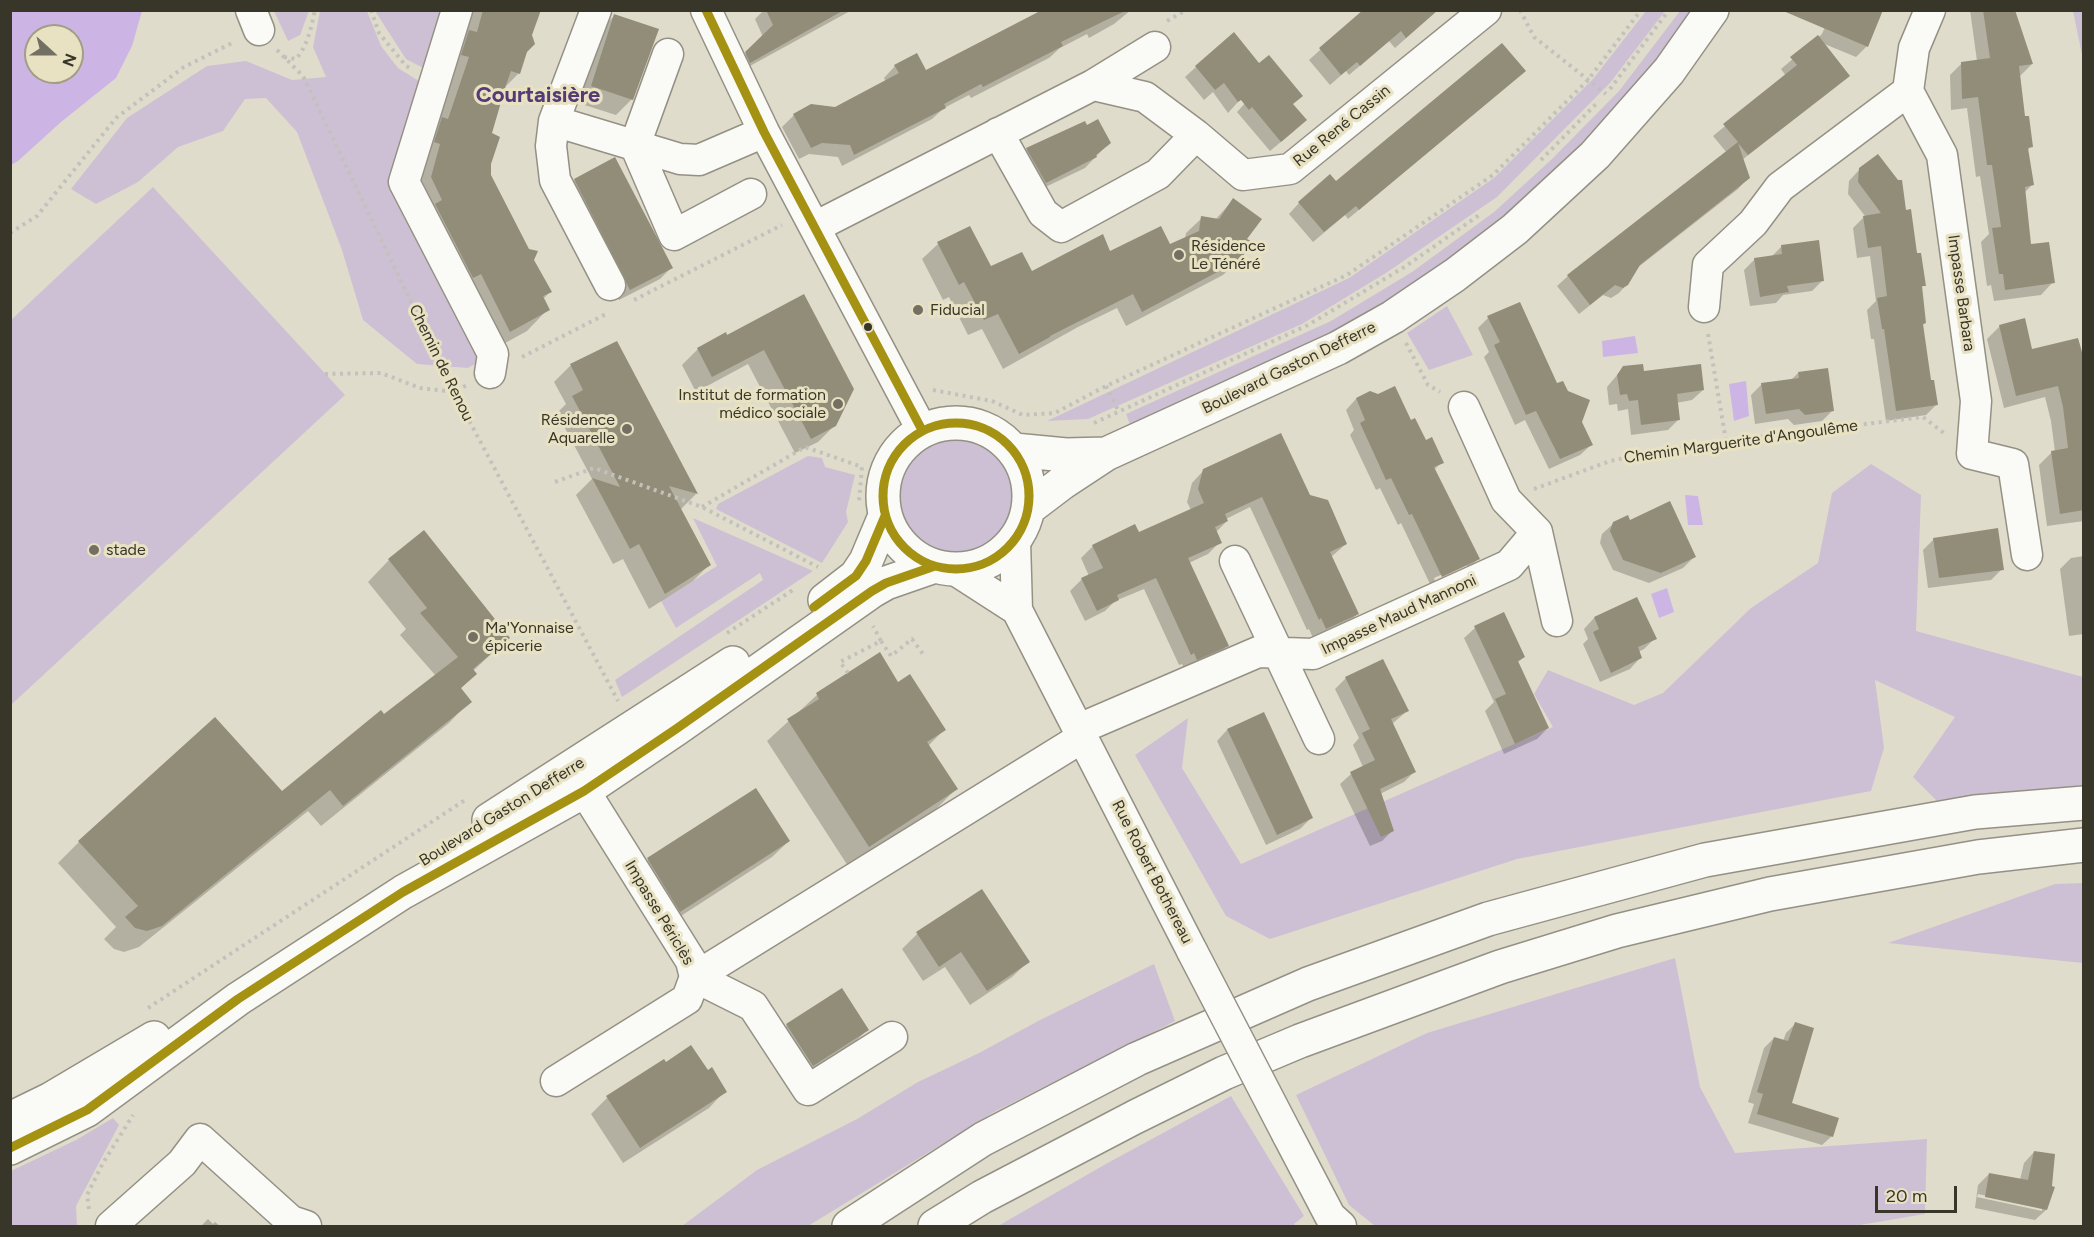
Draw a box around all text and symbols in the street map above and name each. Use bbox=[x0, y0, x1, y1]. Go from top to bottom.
north arrow bbox=[24, 24, 84, 84]
text: N bbox=[58, 51, 80, 69]
street label: Rue René Cassin bbox=[1290, 81, 1394, 171]
district label: Courtaisière bbox=[476, 83, 600, 109]
street label: Impasse Barbara bbox=[1943, 233, 1979, 353]
place label: Résidence Le Ténéré bbox=[1191, 236, 1265, 274]
marker: Résidence Le Ténéré bbox=[1172, 248, 1186, 262]
place label: Fiducial bbox=[930, 300, 985, 320]
street label: Chemin de Renou bbox=[404, 302, 478, 424]
marker: Fiducial bbox=[911, 303, 925, 317]
street label: Boulevard Gaston Defferre bbox=[1199, 318, 1379, 418]
unlabelled marker bbox=[862, 321, 874, 333]
place label: Institut de formation médico sociale bbox=[678, 385, 826, 423]
marker: Institut de formation médico sociale bbox=[831, 397, 845, 411]
place label: Résidence Aquarelle bbox=[541, 410, 615, 448]
street label: Chemin Marguerite d'Angoulême bbox=[1623, 416, 1859, 468]
marker: Résidence Aquarelle bbox=[620, 422, 634, 436]
place label: stade bbox=[106, 540, 146, 560]
marker: stade bbox=[87, 543, 101, 557]
street label: Impasse Maud Mannoni bbox=[1319, 571, 1479, 659]
place label: Ma'Yonnaise épicerie bbox=[485, 618, 574, 656]
marker: Ma'Yonnaise épicerie bbox=[466, 630, 480, 644]
street label: Boulevard Gaston Defferre bbox=[416, 753, 588, 871]
street label: Rue Robert Bothereau bbox=[1107, 797, 1197, 947]
street label: Impasse Périclès bbox=[620, 857, 698, 969]
scale bar bbox=[1878, 1174, 1960, 1212]
text: 20 m bbox=[1886, 1185, 1927, 1207]

